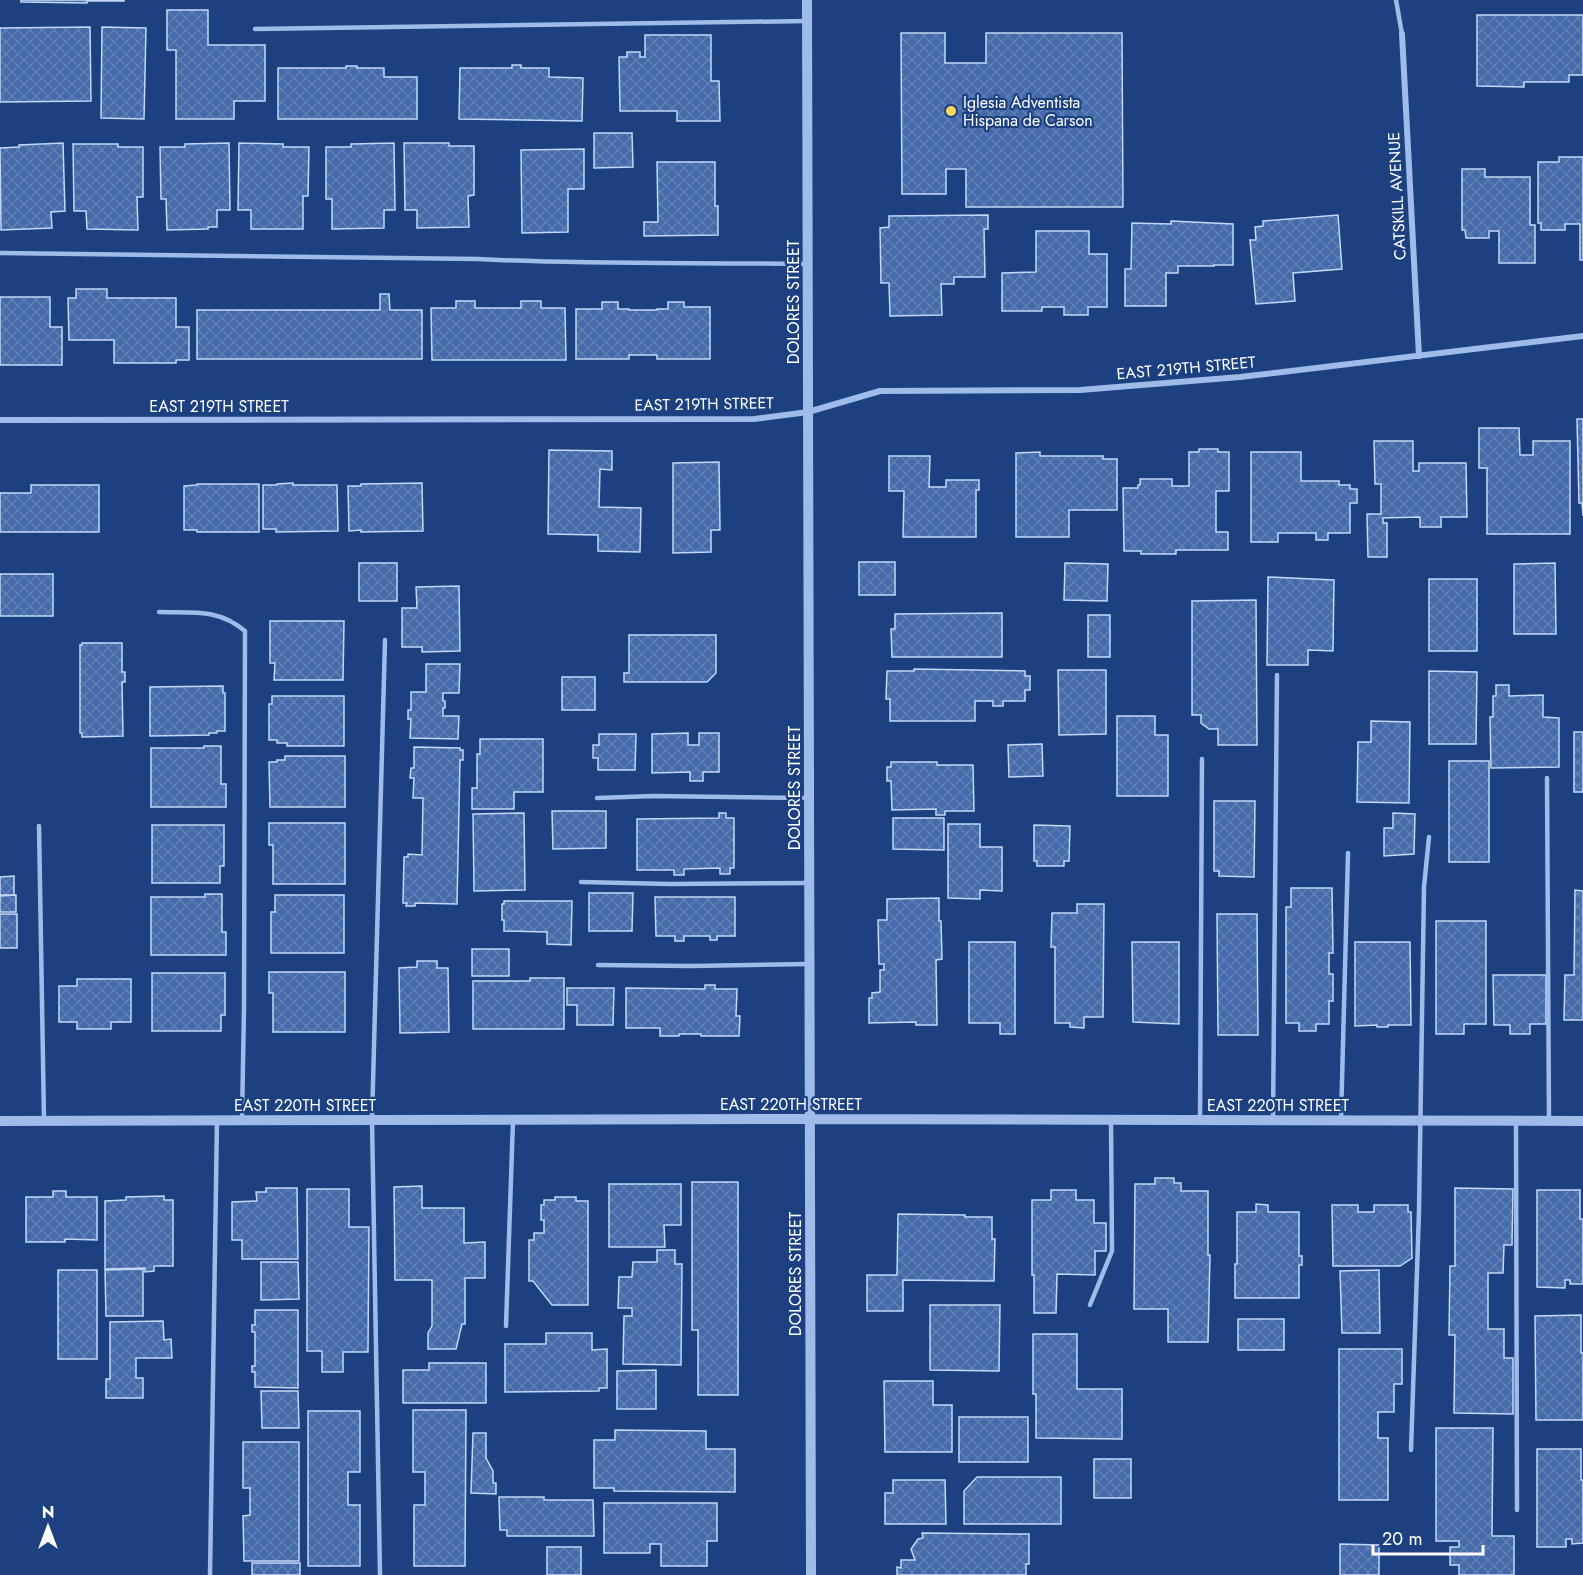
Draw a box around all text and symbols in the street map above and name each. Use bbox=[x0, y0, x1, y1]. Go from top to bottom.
place label: Iglesia Adventista Hispana de Carson bbox=[963, 91, 1093, 132]
marker: Iglesia Adventista Hispana de Carson bbox=[944, 104, 958, 118]
street label: CATSKILL AVENUE bbox=[1382, 131, 1412, 261]
street label: DOLORES STREET bbox=[782, 239, 805, 364]
street label: EAST 219TH STREET bbox=[1116, 350, 1257, 386]
street label: EAST 219TH STREET bbox=[634, 391, 774, 417]
street label: EAST 219TH STREET bbox=[149, 395, 289, 418]
street label: DOLORES STREET bbox=[783, 725, 806, 850]
street label: EAST 220TH STREET bbox=[720, 1093, 863, 1116]
street label: EAST 220TH STREET bbox=[234, 1094, 377, 1117]
street label: EAST 220TH STREET bbox=[1207, 1094, 1350, 1117]
street label: DOLORES STREET bbox=[784, 1211, 807, 1336]
north arrow bbox=[18, 1497, 78, 1557]
text: N bbox=[42, 1501, 54, 1524]
scale bar bbox=[1373, 1518, 1482, 1556]
text: 20 m bbox=[1382, 1526, 1422, 1552]

